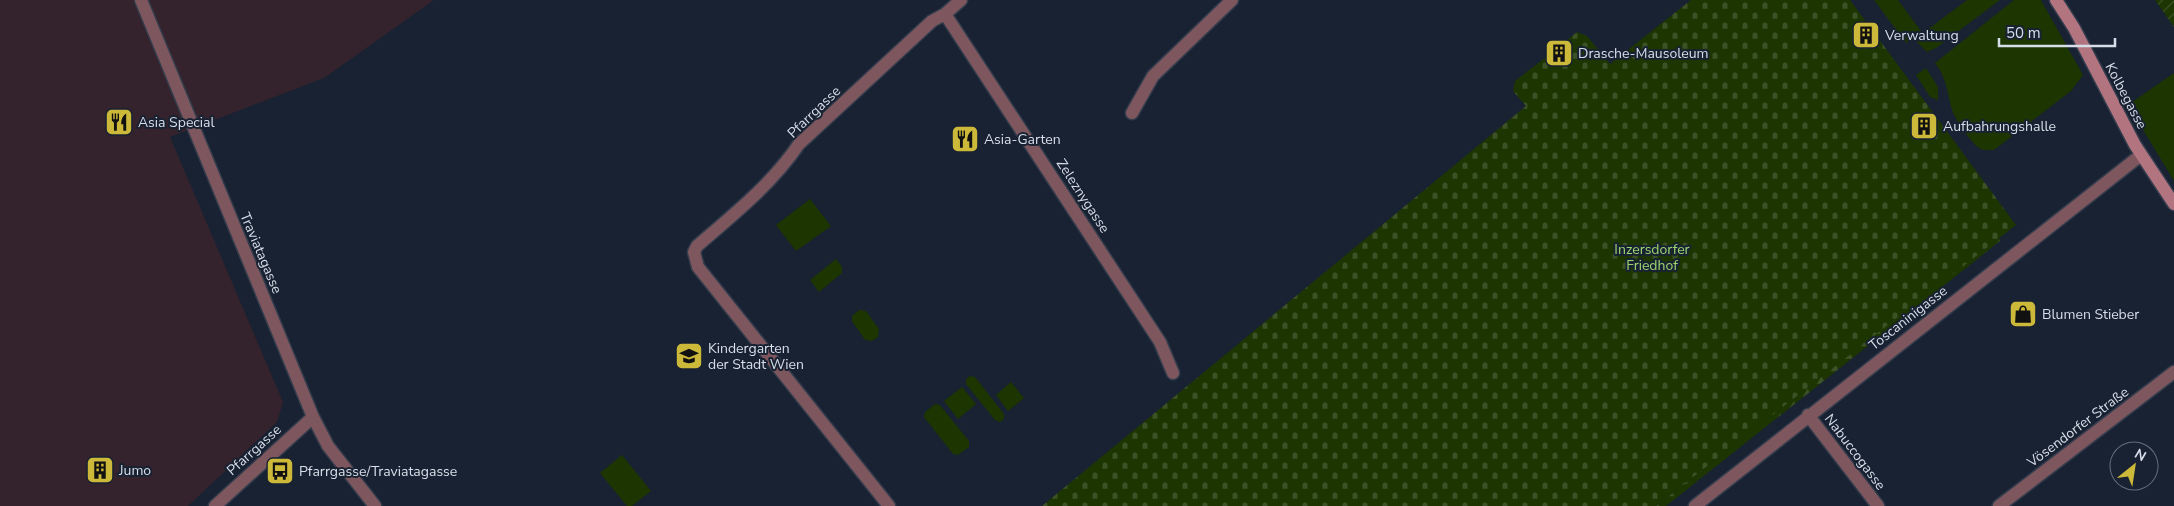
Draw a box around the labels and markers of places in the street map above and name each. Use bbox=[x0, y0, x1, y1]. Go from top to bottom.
building icon: Verwaltung bbox=[1851, 20, 1881, 50]
place label: Verwaltung bbox=[1884, 26, 1959, 45]
building icon: Drasche-Mausoleum bbox=[1544, 38, 1574, 68]
place label: Drasche-Mausoleum bbox=[1578, 44, 1709, 63]
restaurant icon: Asia Special bbox=[104, 107, 134, 137]
building icon: Aufbahrungshalle bbox=[1909, 111, 1939, 141]
place label: Asia Special bbox=[138, 113, 215, 132]
place label: Aufbahrungshalle bbox=[1943, 117, 2056, 136]
restaurant icon: Asia-Garten bbox=[950, 124, 980, 154]
place label: Asia-Garten bbox=[984, 130, 1061, 149]
shop icon: Blumen Stieber bbox=[2008, 299, 2038, 329]
place label: Blumen Stieber bbox=[2042, 305, 2139, 324]
place label: Kindergarten der Stadt Wien bbox=[708, 339, 804, 374]
school or university icon: Kindergarten der Stadt Wien bbox=[674, 341, 704, 371]
building icon: Jumo bbox=[85, 455, 115, 485]
bus stop icon: Pfarrgasse/Traviatagasse bbox=[265, 456, 295, 486]
place label: Jumo bbox=[118, 461, 151, 480]
place label: Pfarrgasse/Traviatagasse bbox=[299, 462, 457, 481]

